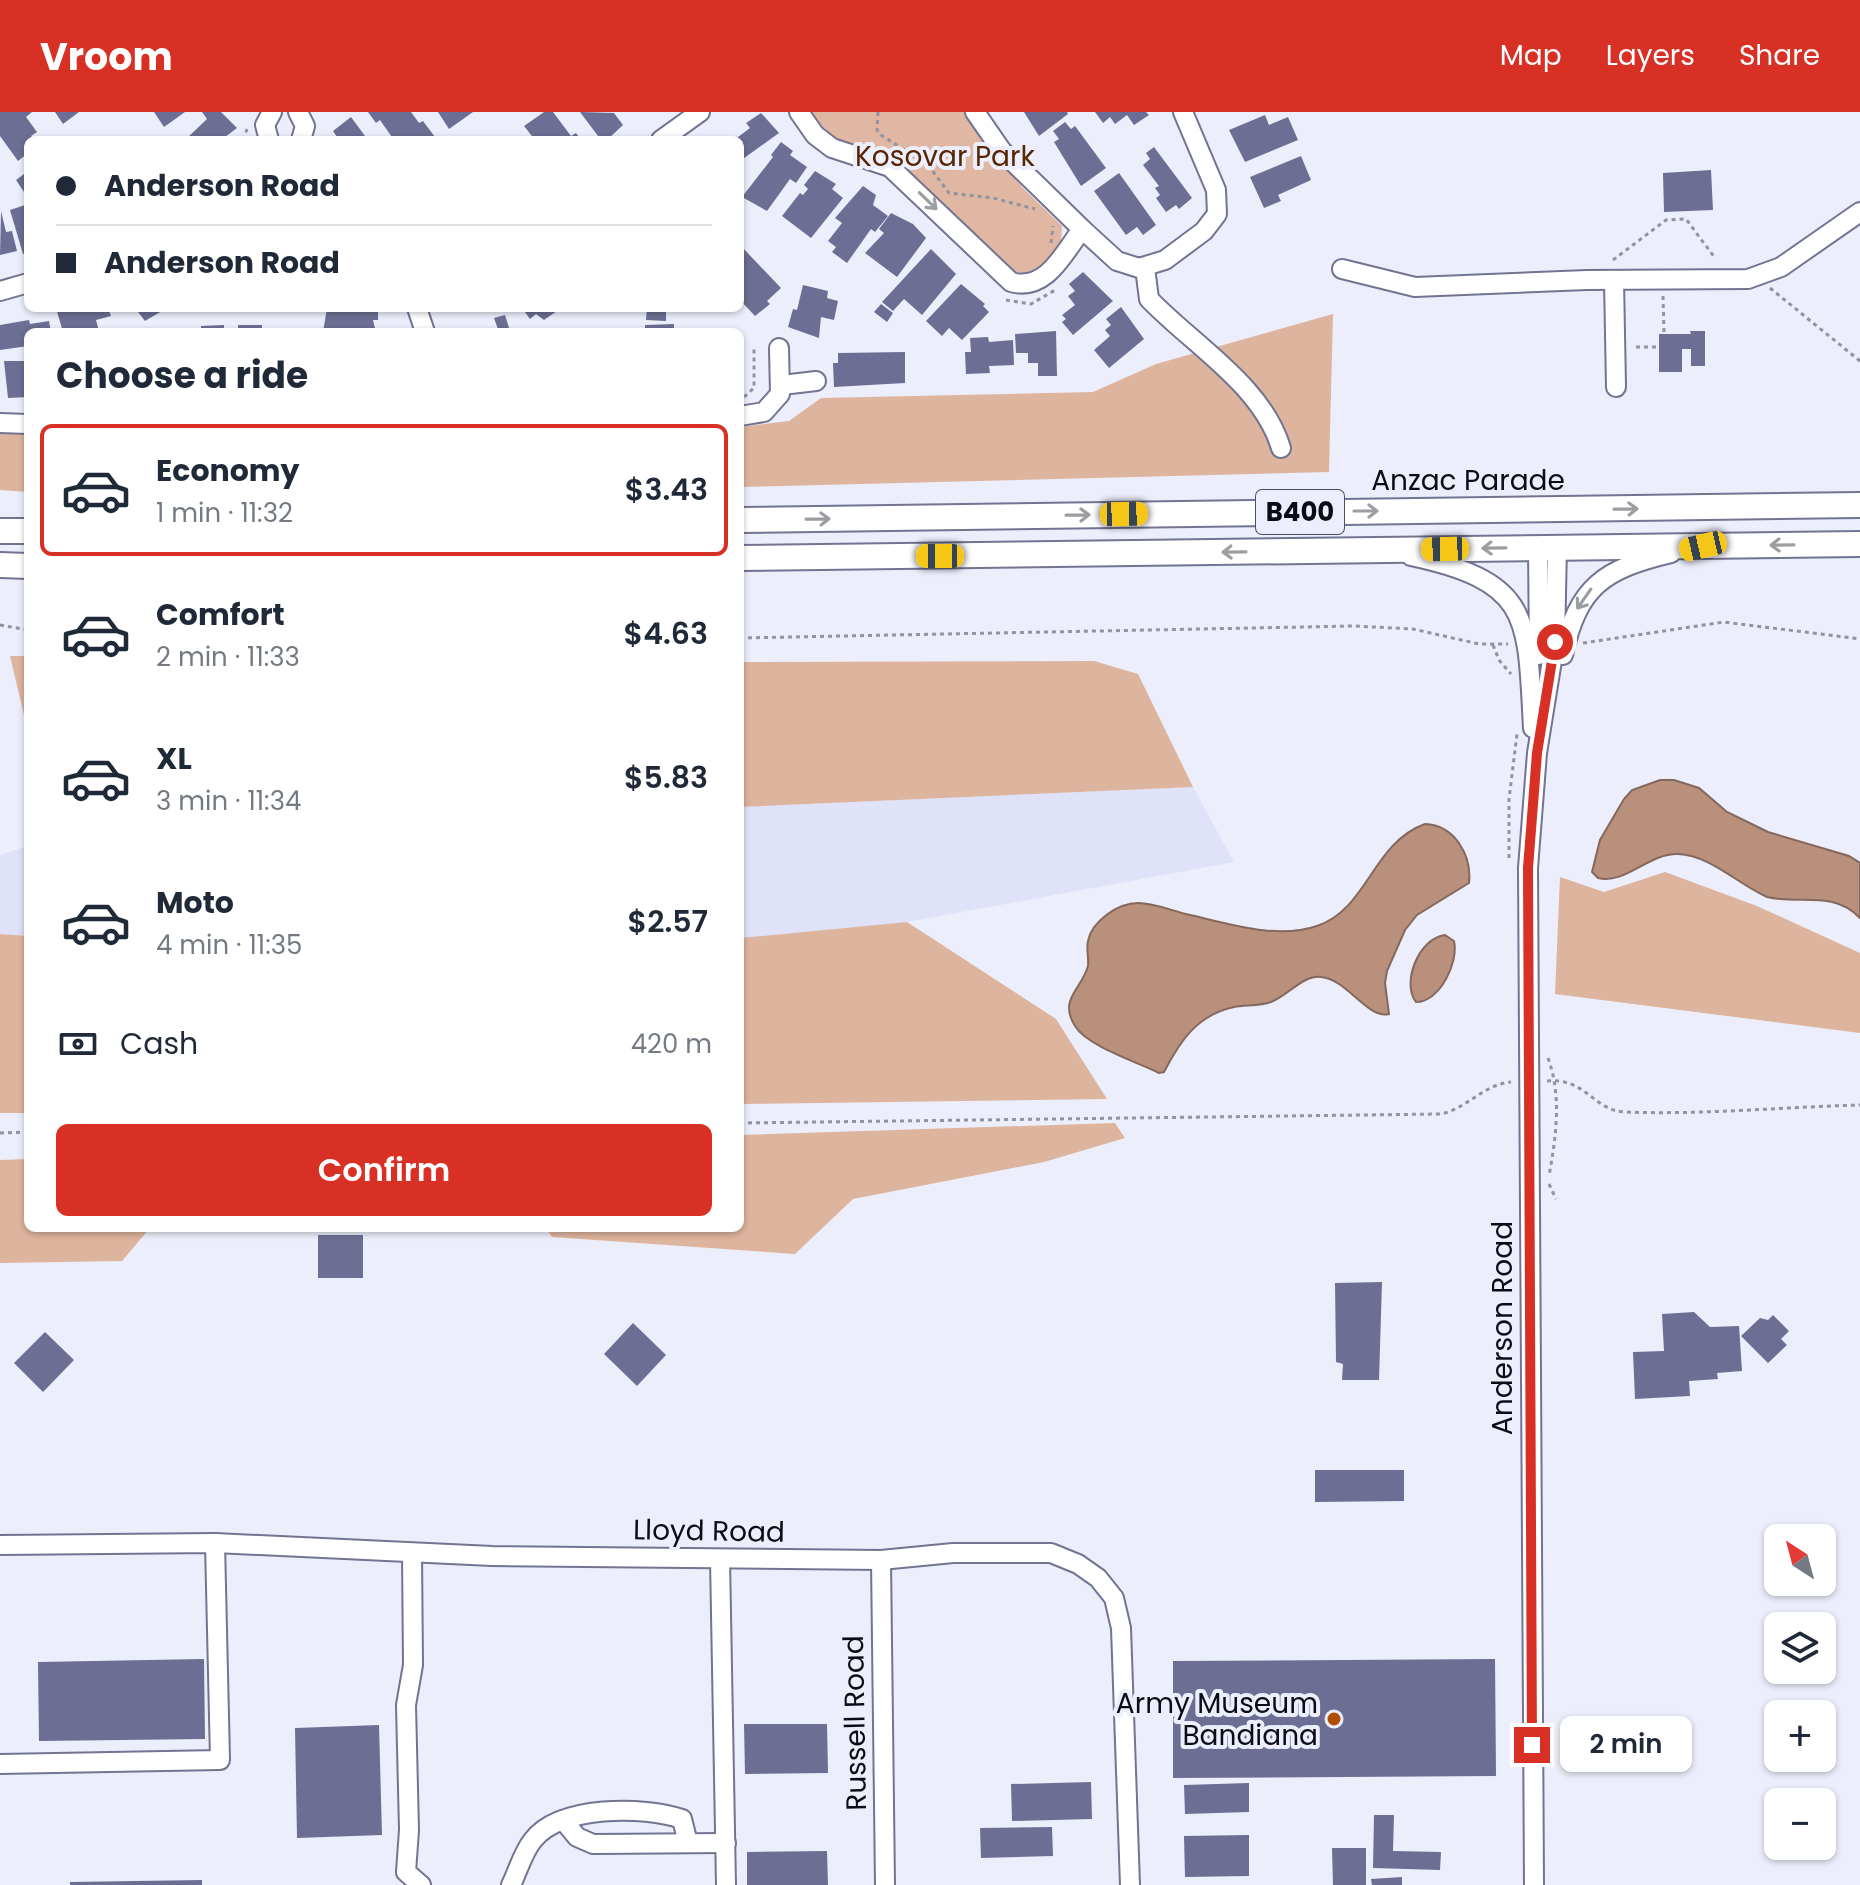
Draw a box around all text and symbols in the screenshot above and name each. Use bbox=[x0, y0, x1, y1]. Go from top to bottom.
text: Vroom bbox=[40, 30, 173, 83]
text: Map bbox=[1500, 36, 1562, 75]
text: Layers bbox=[1606, 36, 1695, 75]
text: Share bbox=[1739, 36, 1820, 75]
park label: Kosovar Park bbox=[855, 137, 1035, 176]
text: Anderson Road bbox=[104, 164, 340, 207]
one-way arrow bbox=[918, 192, 938, 211]
text: Anderson Road bbox=[104, 241, 340, 284]
text: Choose a ride bbox=[56, 350, 308, 401]
text: Economy bbox=[156, 449, 300, 492]
icon: car bbox=[60, 454, 132, 526]
street label: Anzac Parade bbox=[1371, 461, 1565, 500]
text: $3.43 bbox=[625, 468, 708, 511]
road number: B400 bbox=[1256, 490, 1344, 534]
text: 1 min · 11:32 bbox=[156, 495, 293, 531]
one-way arrow bbox=[1612, 501, 1639, 517]
car bbox=[1100, 502, 1148, 526]
one-way arrow bbox=[1352, 503, 1379, 519]
one-way arrow bbox=[1064, 507, 1091, 523]
one-way arrow bbox=[804, 511, 831, 527]
car bbox=[1677, 529, 1729, 563]
car bbox=[1421, 537, 1469, 561]
one-way arrow bbox=[1769, 537, 1796, 553]
one-way arrow bbox=[1481, 540, 1508, 555]
car bbox=[916, 544, 964, 568]
one-way arrow bbox=[1221, 544, 1248, 560]
one-way arrow bbox=[1576, 587, 1592, 609]
text: Comfort bbox=[156, 593, 285, 636]
icon: car bbox=[60, 598, 132, 670]
text: $4.63 bbox=[624, 612, 708, 655]
route start bbox=[1537, 624, 1573, 660]
text: 2 min · 11:33 bbox=[156, 639, 300, 675]
text: XL bbox=[156, 737, 192, 780]
icon: car bbox=[60, 742, 132, 814]
text: $5.83 bbox=[624, 756, 708, 799]
text: 3 min · 11:34 bbox=[156, 783, 301, 819]
text: Moto bbox=[156, 881, 234, 924]
icon: car bbox=[60, 886, 132, 958]
text: $2.57 bbox=[628, 900, 708, 943]
text: 4 min · 11:35 bbox=[156, 927, 302, 963]
icon: cash bbox=[56, 1022, 100, 1066]
text: Cash bbox=[120, 1022, 198, 1065]
text: 420 m bbox=[631, 1026, 712, 1062]
button: Confirm bbox=[56, 1124, 712, 1216]
street label: Anderson Road bbox=[1483, 1221, 1522, 1435]
street label: Lloyd Road bbox=[633, 1510, 785, 1552]
north arrow bbox=[1764, 1524, 1836, 1596]
map controls bbox=[1764, 1524, 1836, 1860]
button: layers bbox=[1764, 1612, 1836, 1684]
street label: Russell Road bbox=[834, 1635, 876, 1811]
place label: Army Museum Bandiana bbox=[1116, 1684, 1318, 1755]
button: + bbox=[1764, 1700, 1836, 1772]
marker: Army Museum Bandiana bbox=[1325, 1710, 1343, 1728]
callout: 2 min bbox=[1560, 1717, 1692, 1773]
text: 2 min bbox=[1590, 1726, 1662, 1762]
route end bbox=[1514, 1727, 1550, 1763]
button: − bbox=[1764, 1788, 1836, 1860]

